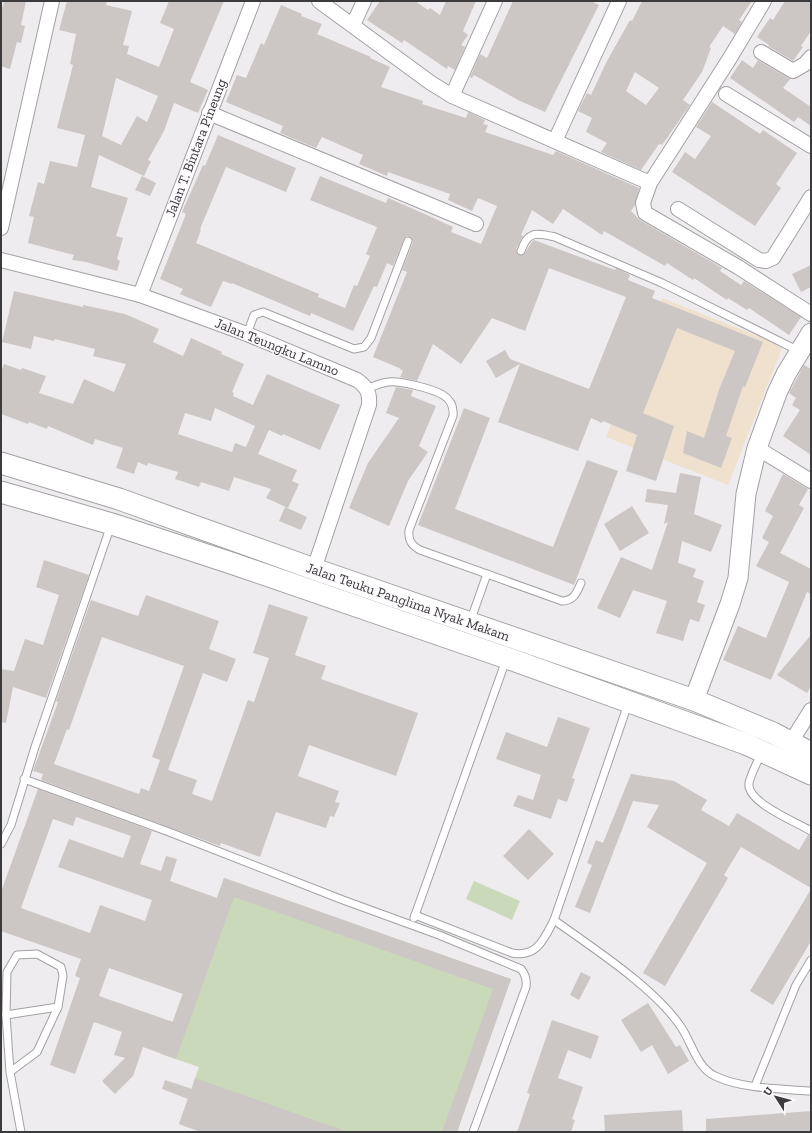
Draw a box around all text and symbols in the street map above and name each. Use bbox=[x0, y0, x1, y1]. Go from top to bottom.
street label: Jalan T. Bintara Pineung bbox=[162, 76, 230, 219]
street label: Jalan Teungku Lamno bbox=[213, 314, 341, 380]
street label: Jalan Teuku Panglima Nyak Makam bbox=[304, 559, 512, 645]
north arrow bbox=[756, 1077, 796, 1117]
text: U bbox=[761, 1084, 776, 1098]

